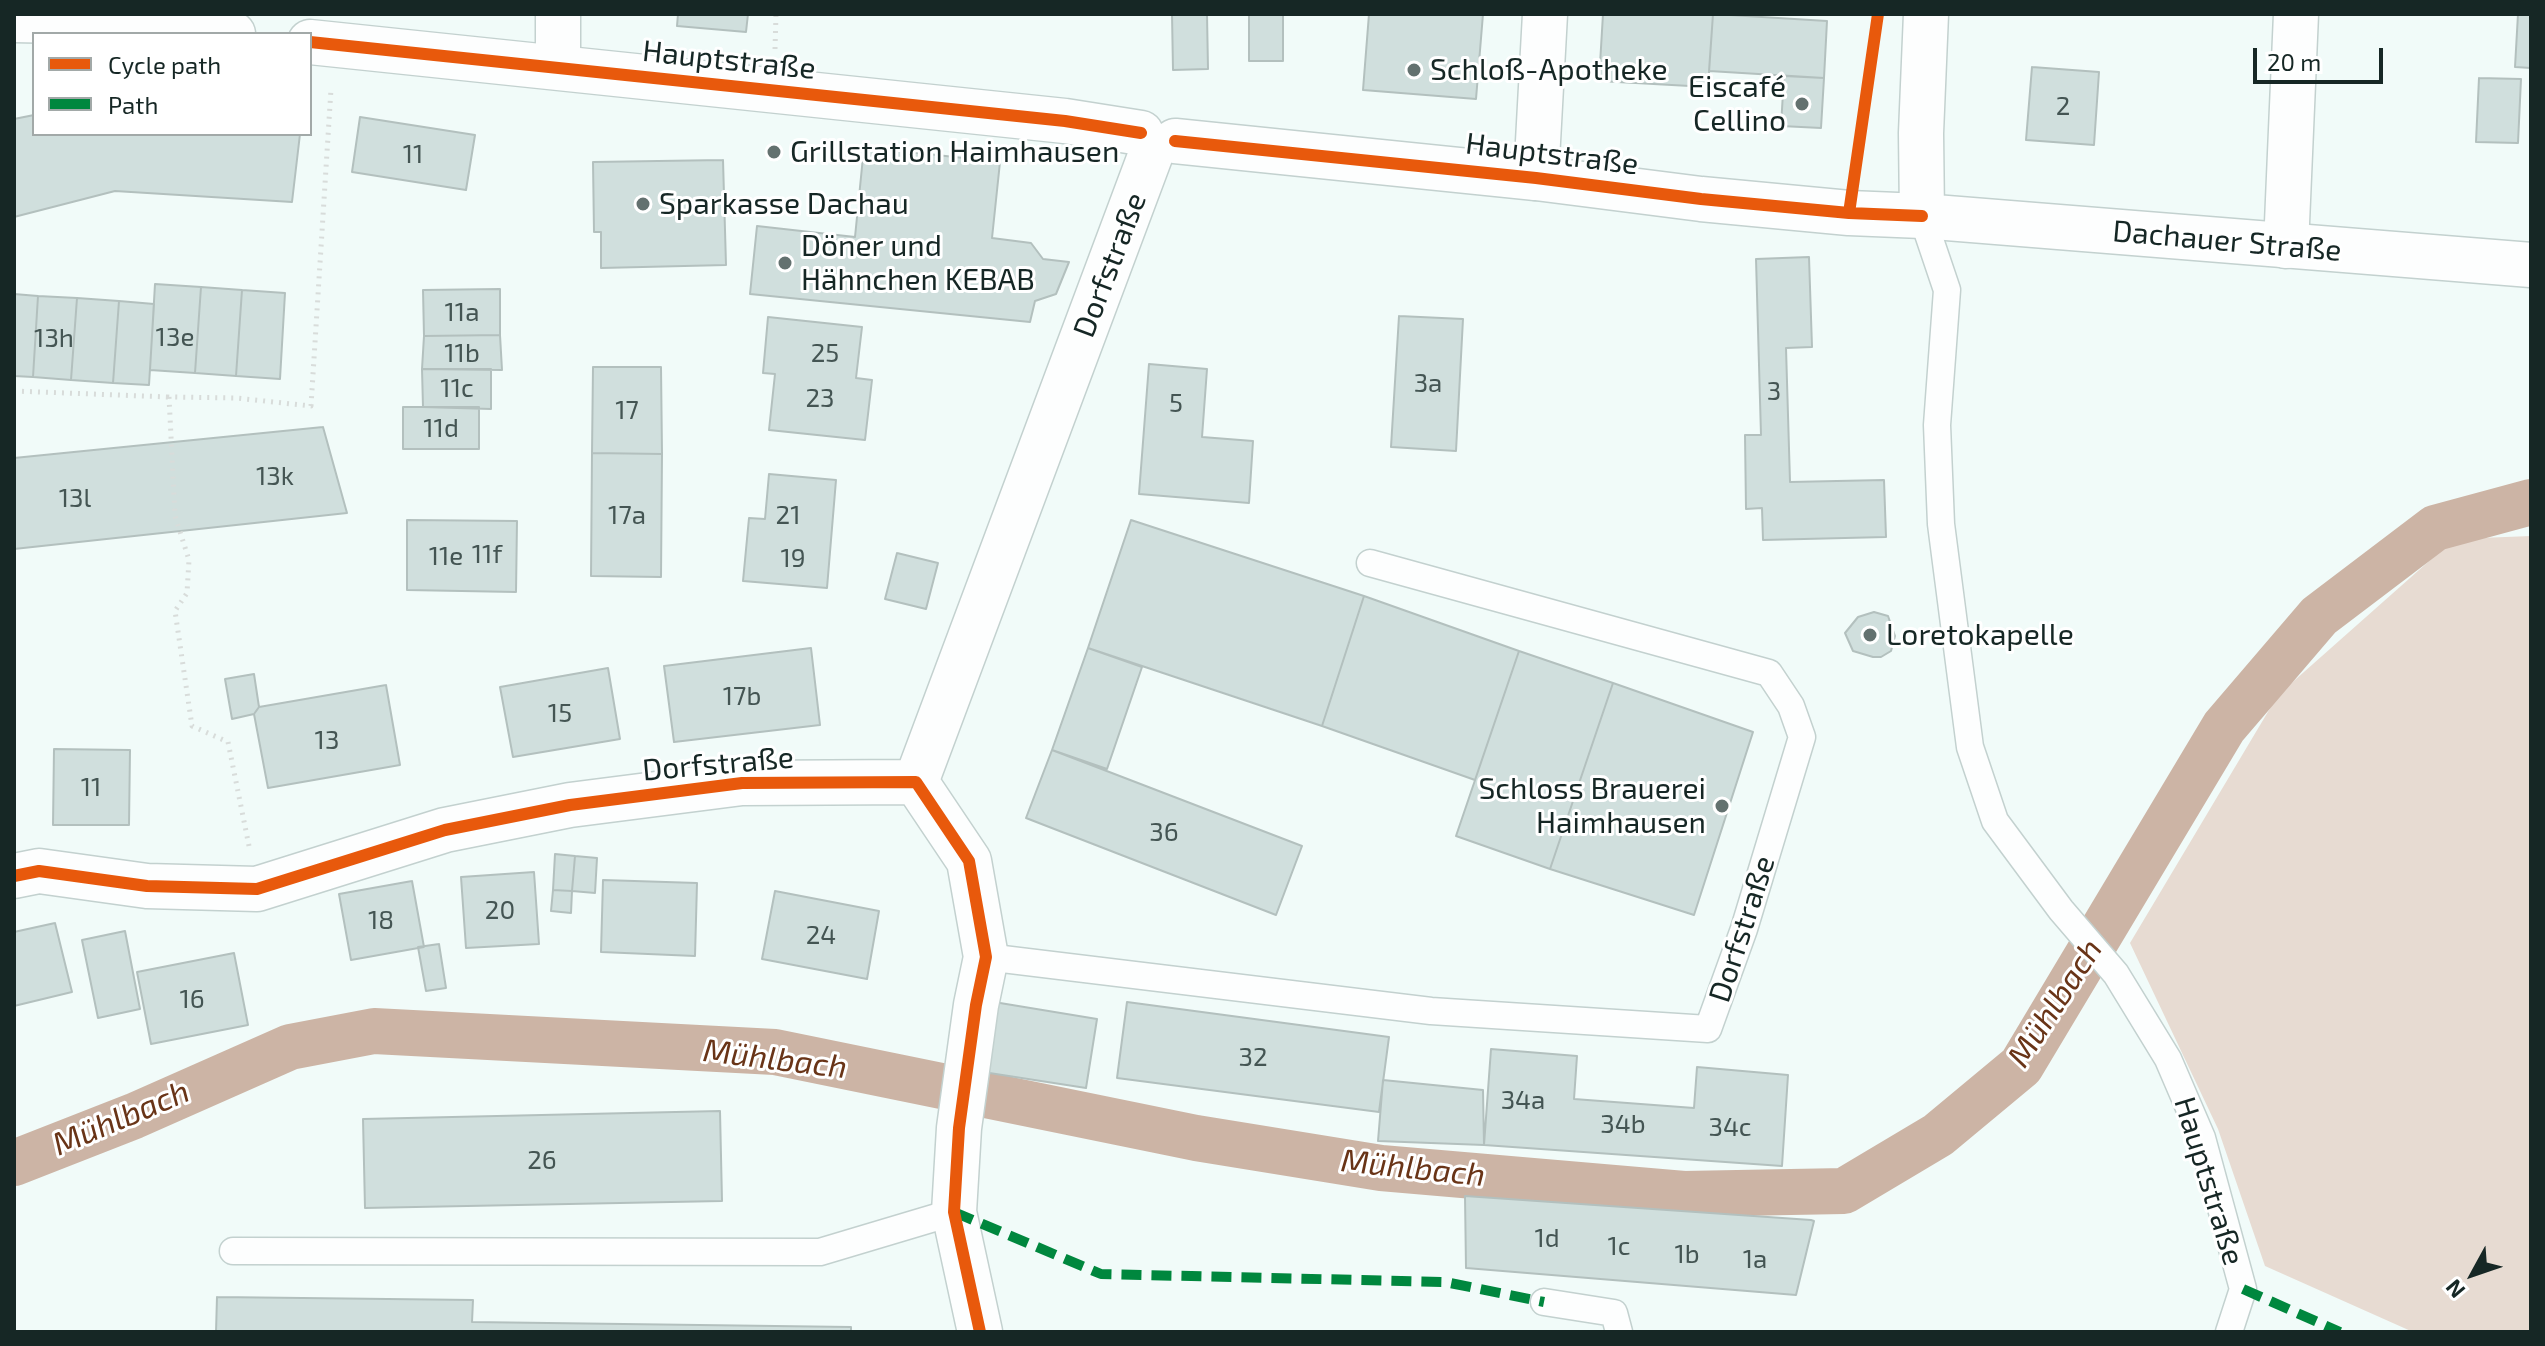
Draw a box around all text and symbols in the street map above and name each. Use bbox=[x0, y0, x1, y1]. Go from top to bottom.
legend bbox=[32, 32, 312, 136]
scale bar bbox=[2257, 32, 2387, 82]
street label: Hauptstraße bbox=[641, 33, 817, 87]
text: 20 m bbox=[2267, 47, 2321, 76]
text: Cycle path bbox=[108, 50, 221, 79]
place label: Schloß-Apotheke bbox=[1430, 52, 1668, 88]
marker: Schloß-Apotheke bbox=[1405, 61, 1423, 79]
place label: Eiscafé Cellino bbox=[1688, 69, 1786, 140]
text: Path bbox=[108, 90, 158, 119]
house number: 2 bbox=[2056, 90, 2070, 122]
marker: Eiscafé Cellino bbox=[1793, 95, 1811, 113]
street label: Hauptstraße bbox=[1463, 126, 1641, 182]
place label: Grillstation Haimhausen bbox=[790, 134, 1119, 170]
house number: 11 bbox=[403, 138, 423, 170]
marker: Grillstation Haimhausen bbox=[765, 143, 783, 161]
place label: Sparkasse Dachau bbox=[659, 186, 909, 222]
street label: Dorfstraße bbox=[1066, 188, 1154, 342]
marker: Sparkasse Dachau bbox=[634, 195, 652, 213]
street label: Dachauer Straße bbox=[2111, 213, 2343, 269]
place label: Döner und Hähnchen KEBAB bbox=[801, 228, 1035, 298]
marker: Döner und Hähnchen KEBAB bbox=[776, 254, 794, 272]
house number: 11a bbox=[445, 296, 479, 328]
house number: 13e bbox=[156, 321, 194, 353]
house number: 13h bbox=[34, 322, 74, 354]
house number: 11b bbox=[444, 337, 480, 369]
house number: 25 bbox=[811, 337, 839, 369]
house number: 3a bbox=[1414, 367, 1442, 399]
house number: 11c bbox=[440, 372, 474, 404]
house number: 3 bbox=[1767, 375, 1781, 407]
house number: 23 bbox=[805, 382, 835, 414]
house number: 5 bbox=[1169, 387, 1183, 419]
house number: 17 bbox=[615, 394, 639, 426]
house number: 11d bbox=[423, 412, 459, 444]
house number: 13k bbox=[256, 460, 294, 492]
house number: 13l bbox=[59, 482, 91, 514]
house number: 17a bbox=[608, 499, 646, 531]
house number: 21 bbox=[776, 499, 800, 531]
house number: 11f bbox=[472, 538, 502, 570]
house number: 11e bbox=[429, 540, 463, 572]
house number: 19 bbox=[780, 542, 806, 574]
place label: Loretokapelle bbox=[1886, 617, 2074, 653]
marker: Loretokapelle bbox=[1861, 626, 1879, 644]
house number: 17b bbox=[723, 680, 761, 712]
house number: 15 bbox=[548, 697, 572, 729]
house number: 13 bbox=[315, 724, 339, 756]
street label: Dorfstraße bbox=[641, 739, 795, 789]
house number: 11 bbox=[81, 771, 101, 803]
place label: Schloss Brauerei Haimhausen bbox=[1478, 771, 1706, 842]
marker: Schloss Brauerei Haimhausen bbox=[1713, 797, 1731, 815]
house number: 36 bbox=[1149, 816, 1179, 848]
street label: Dorfstraße bbox=[1701, 851, 1783, 1007]
house number: 20 bbox=[485, 894, 515, 926]
house number: 18 bbox=[368, 904, 394, 936]
house number: 24 bbox=[806, 919, 836, 951]
water label: Mühlbach bbox=[1999, 932, 2111, 1074]
house number: 16 bbox=[179, 983, 205, 1015]
water label: Mühlbach bbox=[701, 1031, 849, 1087]
house number: 32 bbox=[1238, 1041, 1268, 1073]
water label: Mühlbach bbox=[47, 1072, 195, 1164]
house number: 34a bbox=[1501, 1084, 1545, 1116]
street label: Hauptstraße bbox=[2166, 1093, 2252, 1269]
house number: 34b bbox=[1600, 1108, 1646, 1140]
house number: 34c bbox=[1708, 1111, 1752, 1143]
water label: Mühlbach bbox=[1339, 1141, 1487, 1195]
house number: 26 bbox=[527, 1144, 557, 1176]
house number: 1d bbox=[1534, 1222, 1560, 1254]
house number: 1c bbox=[1607, 1230, 1631, 1262]
north arrow bbox=[2433, 1234, 2513, 1314]
house number: 1b bbox=[1674, 1238, 1700, 1270]
house number: 1a bbox=[1743, 1243, 1767, 1275]
text: N bbox=[2440, 1275, 2470, 1304]

